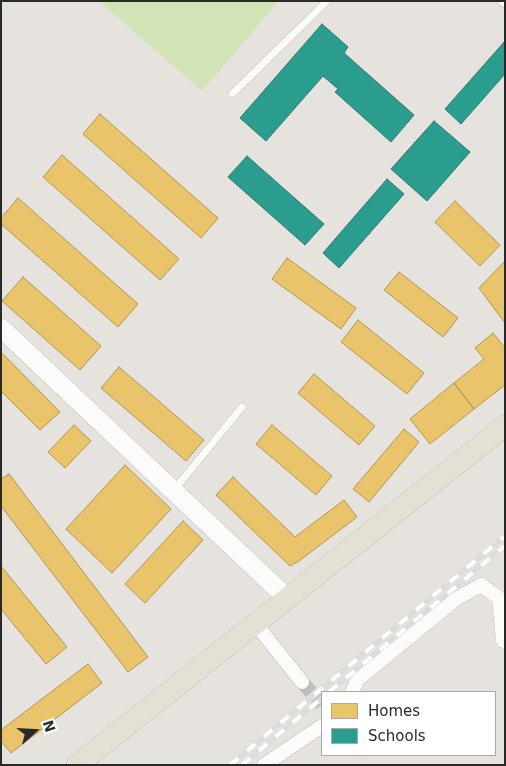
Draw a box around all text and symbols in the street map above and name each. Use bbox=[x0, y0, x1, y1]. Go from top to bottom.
legend bbox=[321, 691, 496, 756]
text: Homes bbox=[368, 702, 420, 720]
north arrow bbox=[10, 706, 60, 756]
text: N bbox=[40, 718, 59, 734]
text: Schools bbox=[368, 727, 426, 745]

